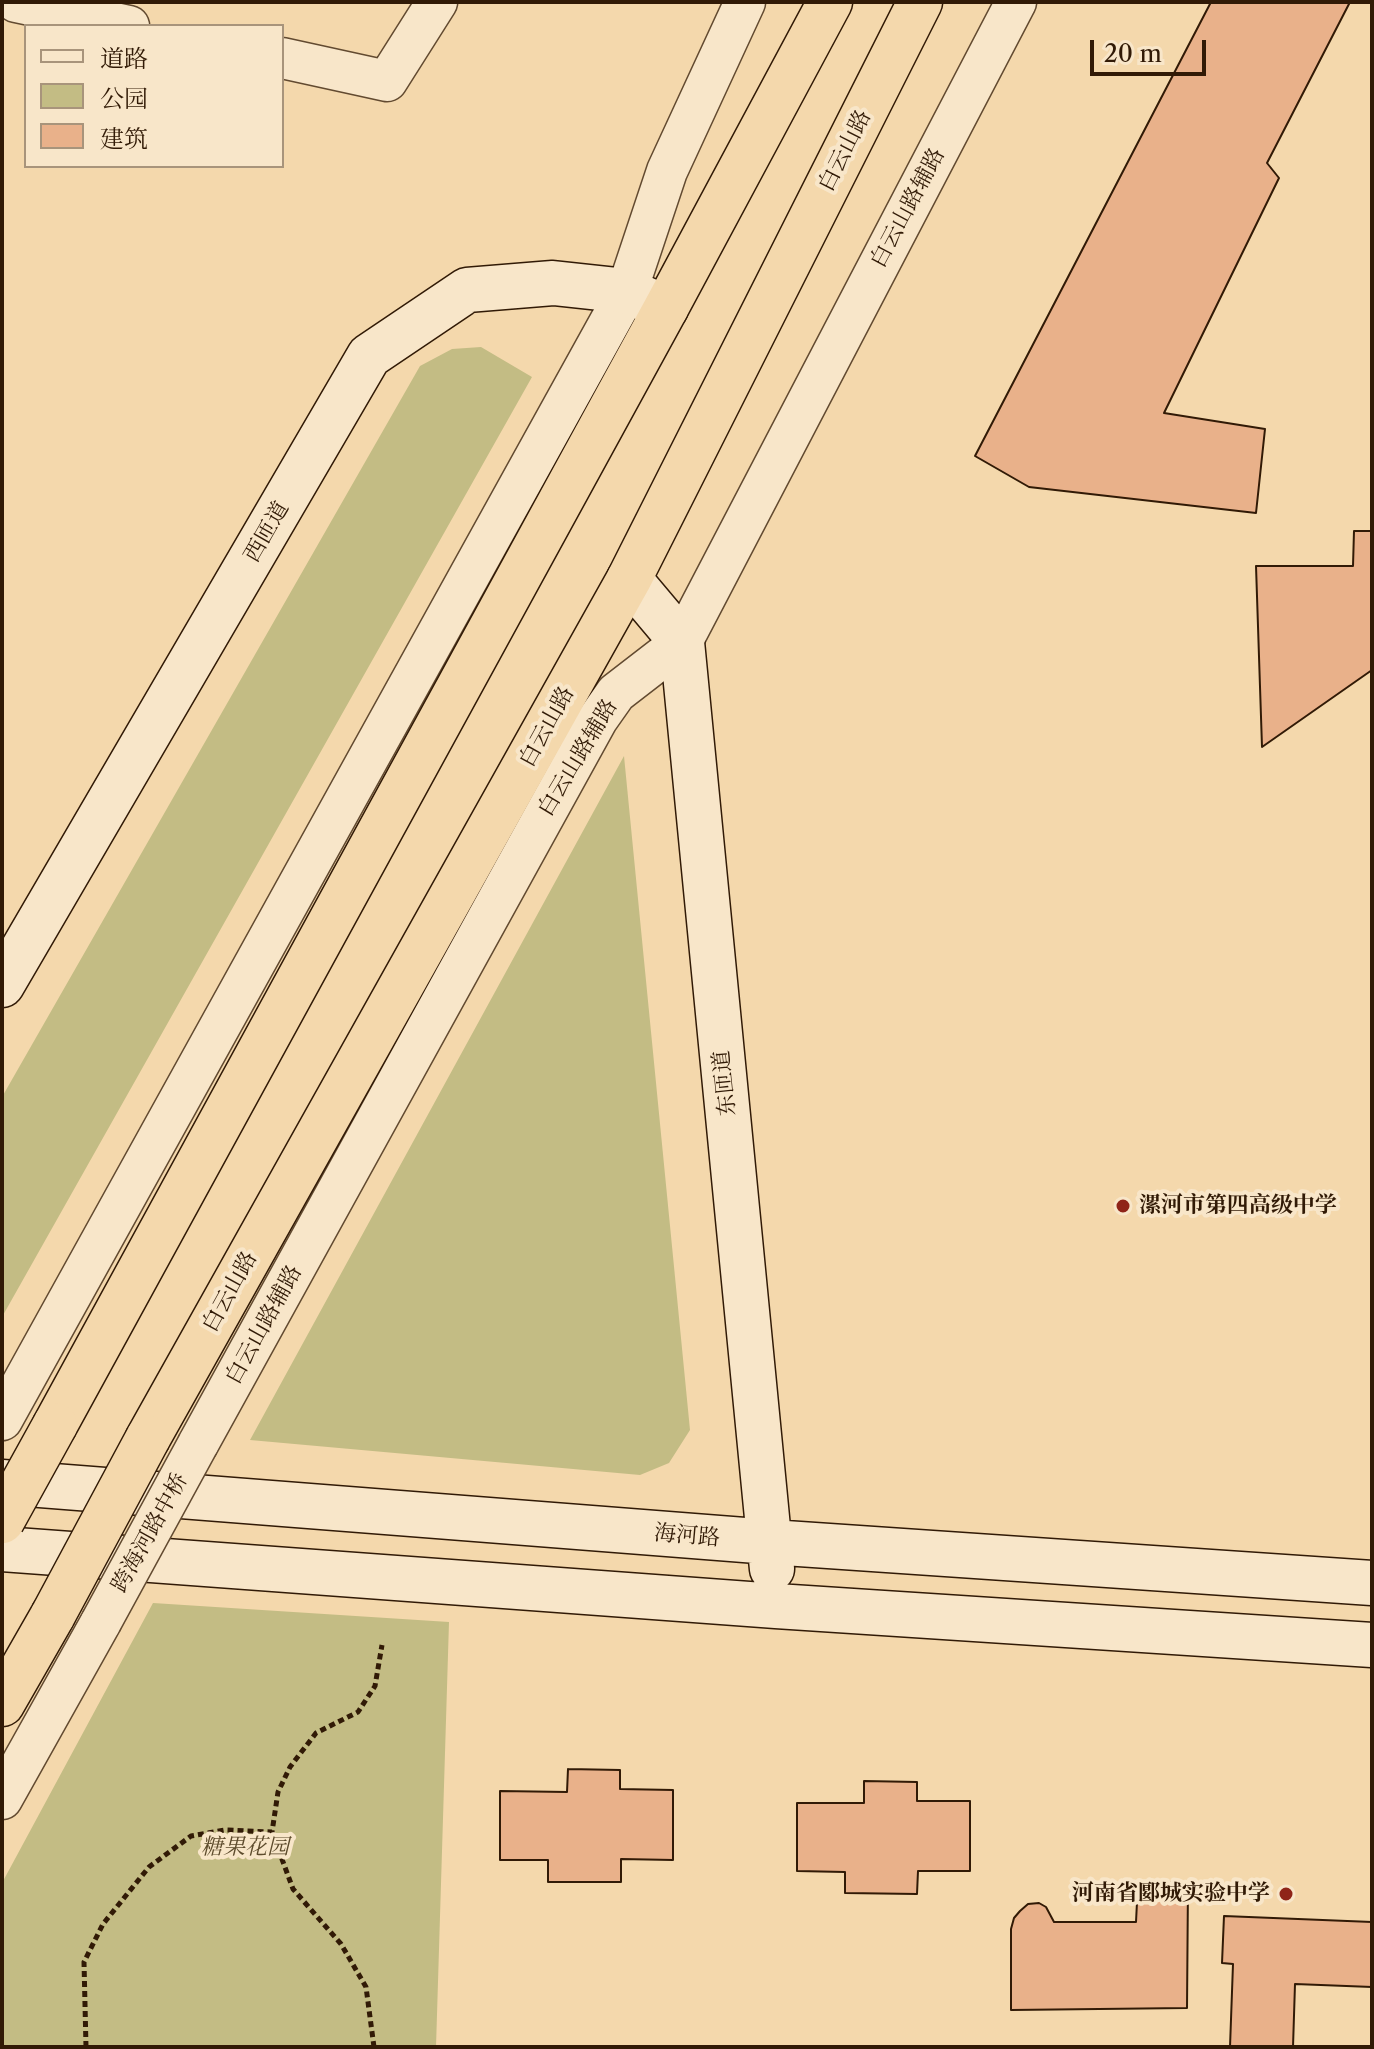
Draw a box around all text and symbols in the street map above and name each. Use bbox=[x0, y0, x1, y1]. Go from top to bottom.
legend bbox=[24, 24, 284, 168]
scale bar bbox=[1094, 24, 1210, 74]
text: 20 m bbox=[1104, 39, 1162, 68]
text: 道路 bbox=[100, 44, 148, 73]
text: 公园 bbox=[100, 84, 148, 113]
street label: 白云山路 bbox=[813, 106, 877, 196]
text: 建筑 bbox=[100, 124, 148, 153]
street label: 白云山路辅路 bbox=[865, 144, 951, 272]
street label: 西匝道 bbox=[239, 497, 295, 567]
street label: 白云山路 bbox=[514, 682, 580, 772]
street label: 白云山路辅路 bbox=[533, 695, 623, 821]
street label: 东匝道 bbox=[708, 1049, 742, 1117]
place label: 漯河市第四高级中学 bbox=[1139, 1193, 1337, 1219]
marker: 漯河市第四高级中学 bbox=[1114, 1197, 1132, 1215]
street label: 白云山路 bbox=[197, 1247, 263, 1337]
street label: 白云山路辅路 bbox=[220, 1261, 308, 1389]
street label: 跨海河路中桥 bbox=[106, 1469, 194, 1597]
street label: 海河路 bbox=[653, 1520, 721, 1552]
park label: 糖果花园 bbox=[201, 1835, 289, 1861]
place label: 河南省郾城实验中学 bbox=[1072, 1881, 1270, 1907]
marker: 河南省郾城实验中学 bbox=[1277, 1885, 1295, 1903]

